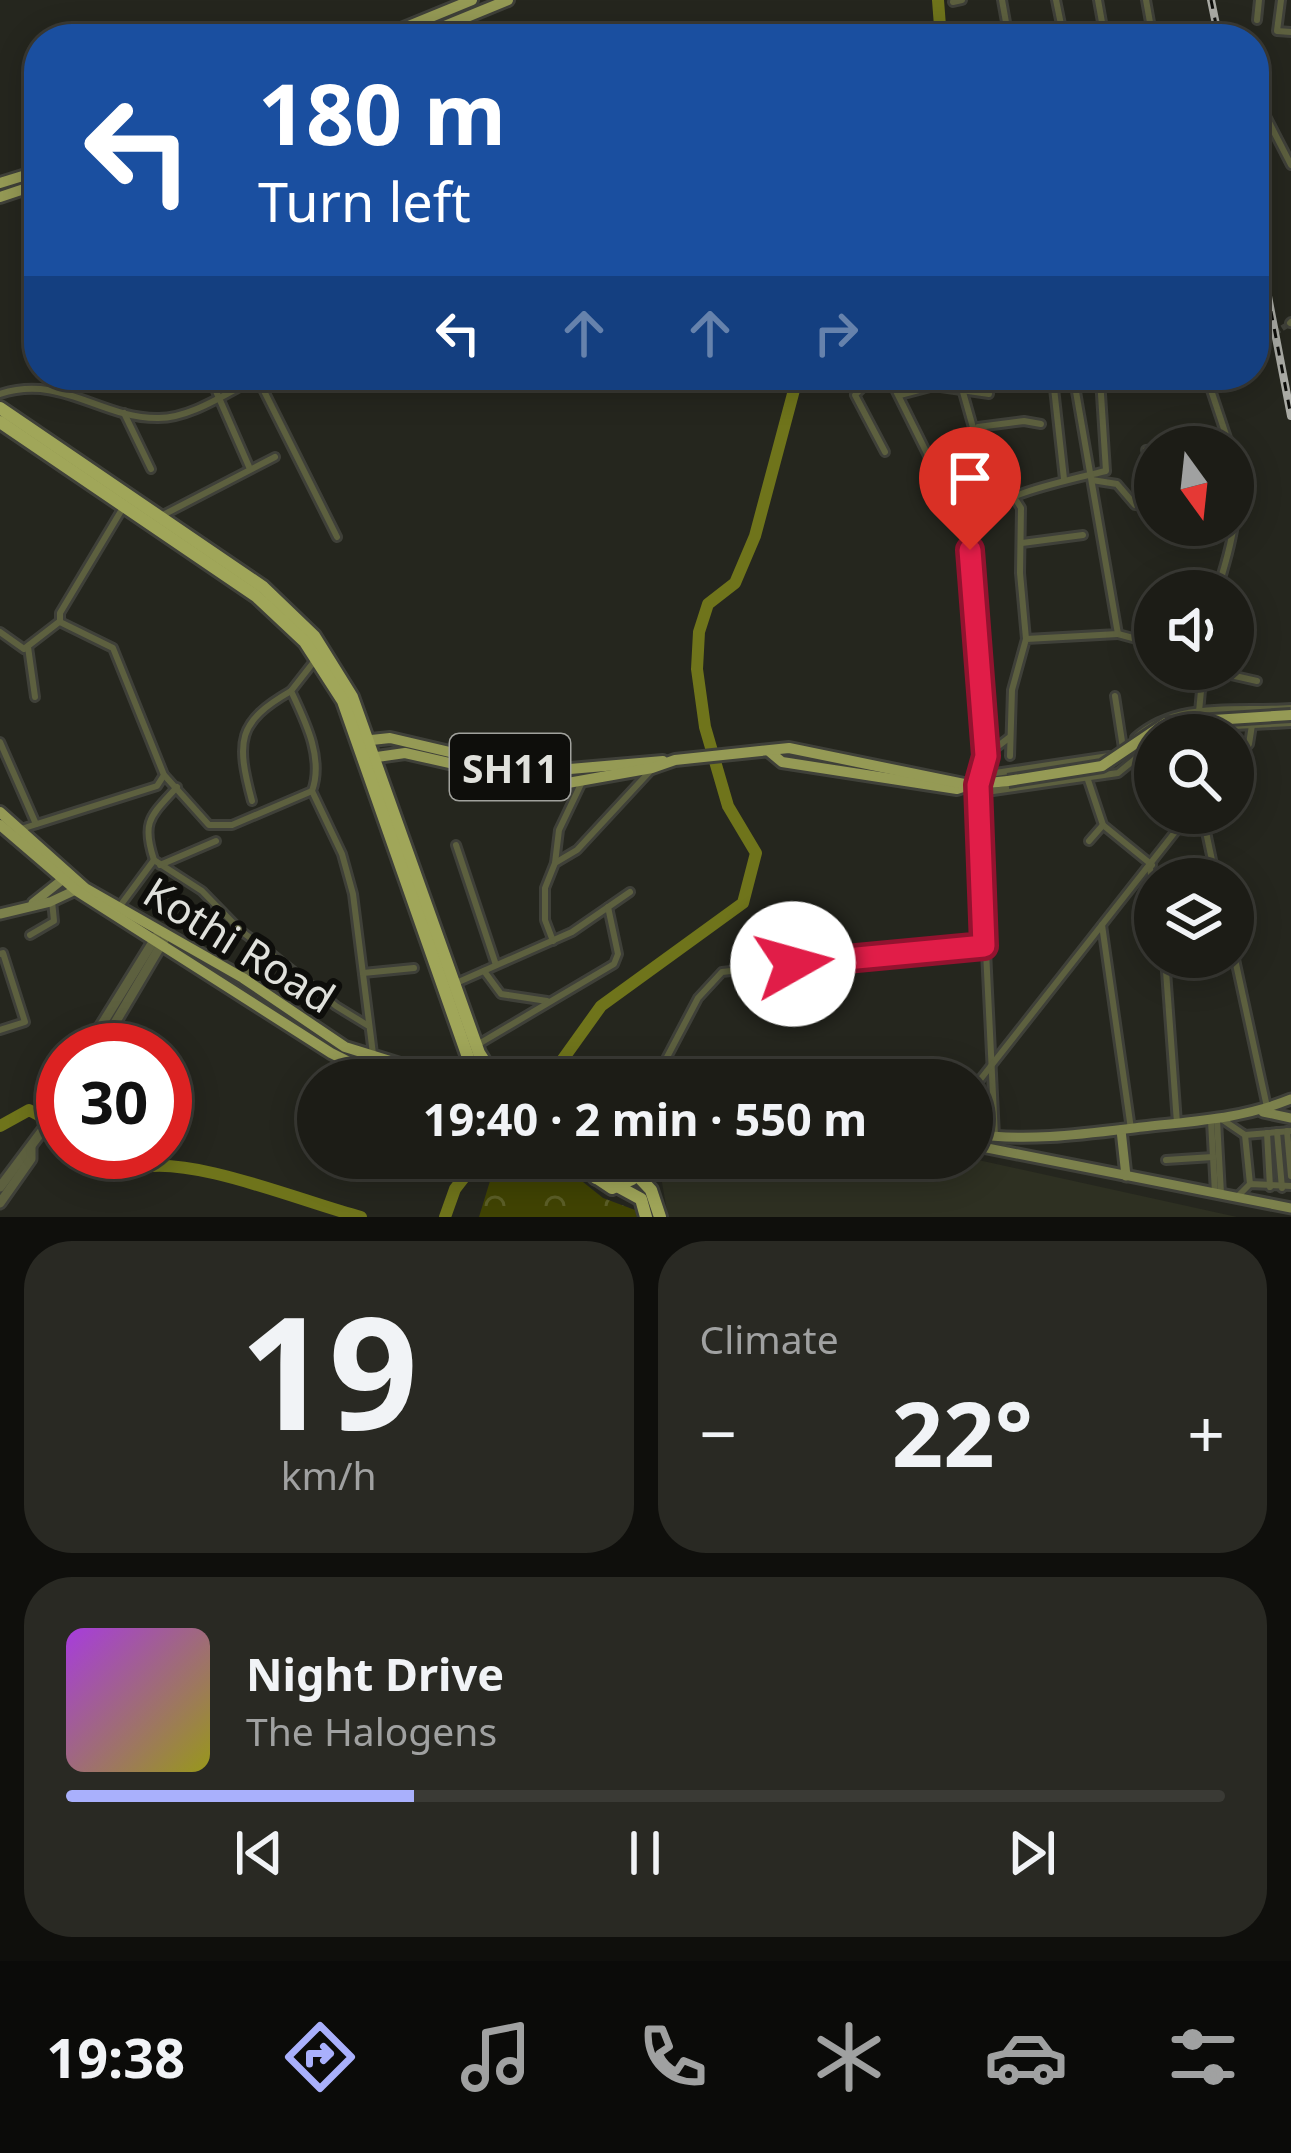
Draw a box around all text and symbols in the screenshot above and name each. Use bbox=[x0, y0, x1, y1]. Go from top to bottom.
text: 180 m bbox=[258, 55, 506, 170]
icon: left bbox=[60, 72, 216, 228]
text: Turn left bbox=[258, 164, 471, 238]
icon: left bbox=[425, 300, 491, 366]
icon: ahead bbox=[551, 300, 617, 366]
icon: ahead bbox=[677, 300, 743, 366]
icon: right bbox=[803, 300, 869, 366]
north arrow bbox=[1134, 426, 1254, 546]
map controls bbox=[1134, 426, 1254, 978]
pin bbox=[919, 427, 1021, 550]
icon: arrive bbox=[937, 445, 1003, 511]
button: sound bbox=[1134, 570, 1254, 690]
button: search bbox=[1134, 714, 1254, 834]
road number: SH11 bbox=[450, 734, 570, 800]
button: layers bbox=[1134, 858, 1254, 978]
street label: Kothi Road bbox=[134, 863, 346, 1025]
position arrow bbox=[730, 901, 856, 1027]
speed limit sign: 30 bbox=[36, 1023, 192, 1179]
text: 19:40 · 2 min · 550 m bbox=[423, 1088, 867, 1149]
text: 19 bbox=[240, 1263, 418, 1476]
text: Climate bbox=[700, 1312, 839, 1365]
text: 22° bbox=[892, 1371, 1033, 1493]
text: − bbox=[700, 1387, 737, 1477]
text: + bbox=[1187, 1387, 1225, 1477]
text: km/h bbox=[281, 1448, 377, 1501]
text: Night Drive bbox=[246, 1643, 504, 1704]
text: The Halogens bbox=[246, 1704, 497, 1757]
icon: previous bbox=[226, 1820, 292, 1886]
icon: pause bbox=[612, 1820, 678, 1886]
icon: next bbox=[999, 1820, 1065, 1886]
icon: directions bbox=[278, 2015, 362, 2099]
icon: music bbox=[454, 2015, 538, 2099]
icon: phone bbox=[631, 2015, 715, 2099]
icon: climate bbox=[807, 2015, 891, 2099]
icon: car bbox=[984, 2015, 1068, 2099]
icon: filters bbox=[1161, 2015, 1245, 2099]
text: 19:38 bbox=[46, 2020, 185, 2094]

